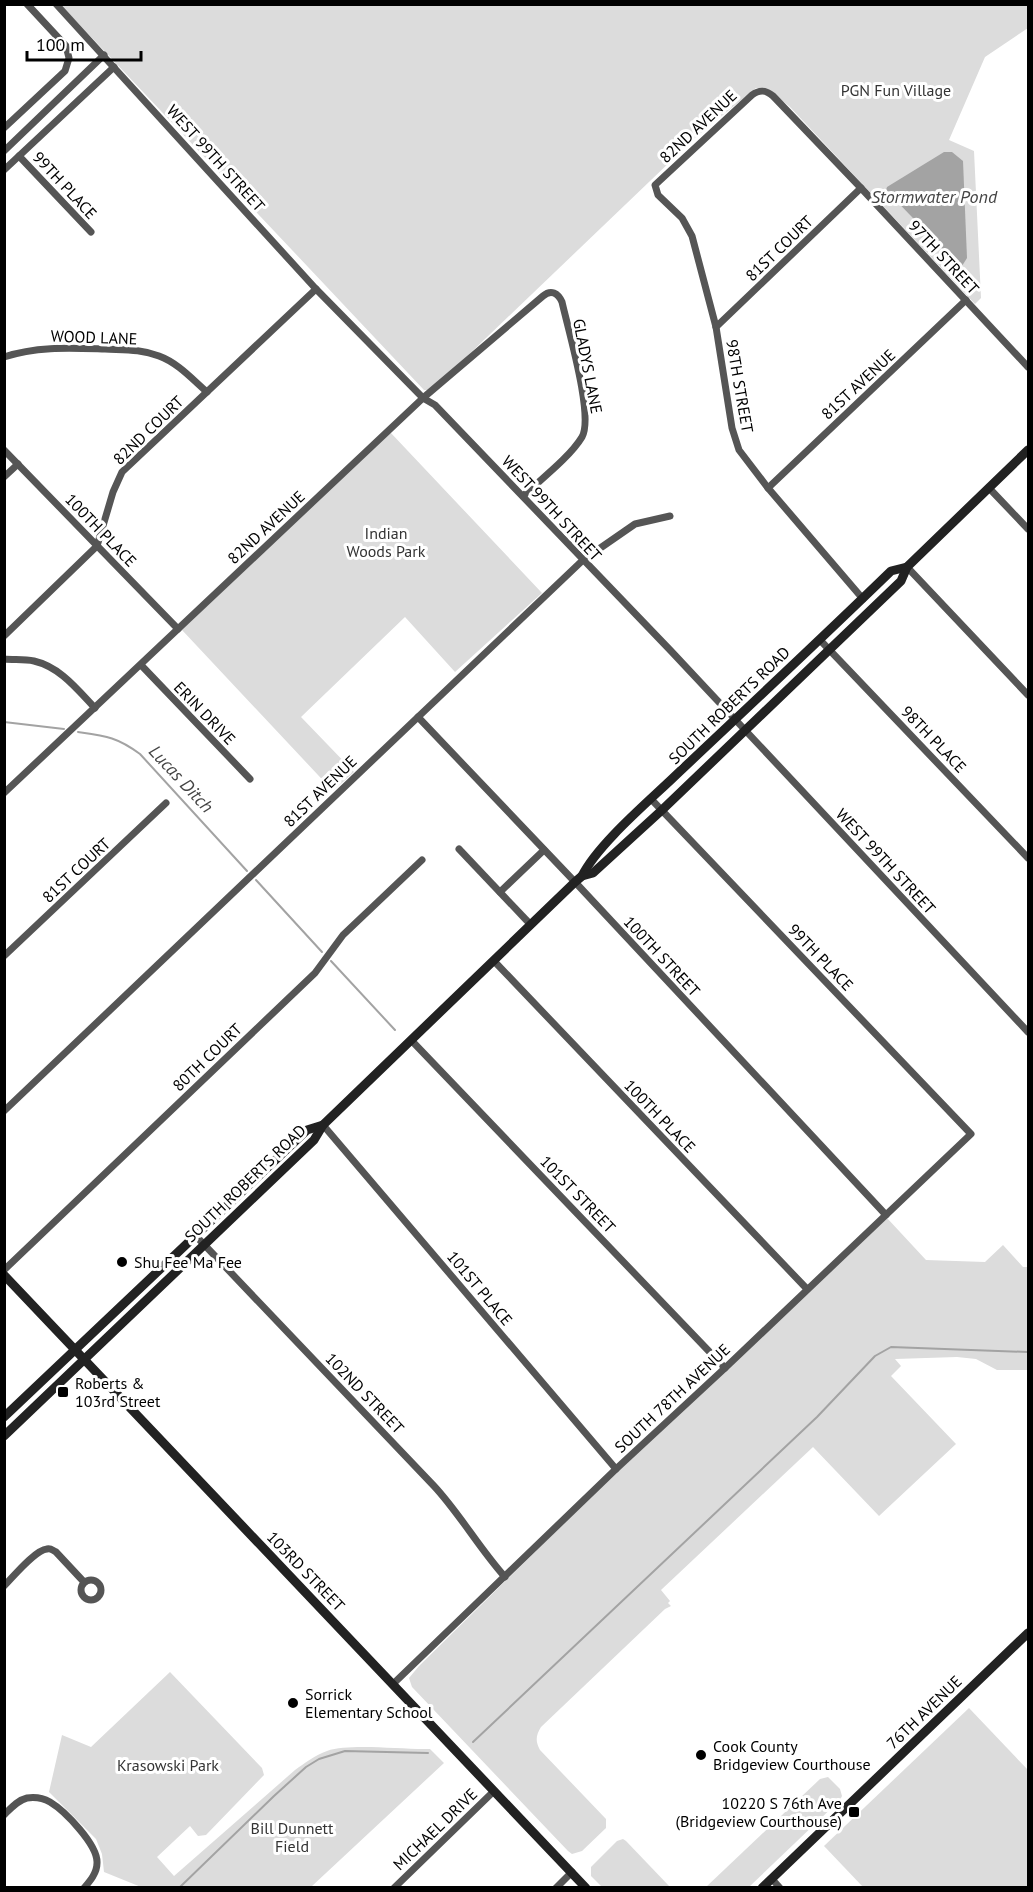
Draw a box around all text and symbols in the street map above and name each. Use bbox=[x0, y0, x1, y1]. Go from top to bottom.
scale bar bbox=[27, 24, 141, 62]
text: 100 m bbox=[36, 33, 85, 56]
park label: PGN Fun Village bbox=[841, 80, 951, 100]
street label: 82ND AVENUE bbox=[655, 85, 741, 167]
street label: WEST 99TH STREET bbox=[163, 100, 269, 216]
street label: 99TH PLACE bbox=[29, 147, 101, 223]
water label: Stormwater Pond bbox=[871, 185, 998, 208]
street label: 81ST COURT bbox=[741, 211, 817, 285]
street label: 97TH STREET bbox=[905, 216, 984, 298]
street label: GLADYS LANE bbox=[569, 317, 607, 415]
street label: WOOD LANE bbox=[50, 325, 138, 349]
street label: 98TH STREET bbox=[722, 338, 758, 434]
street label: 81ST AVENUE bbox=[817, 345, 899, 423]
street label: 82ND COURT bbox=[109, 391, 188, 469]
street label: WEST 99TH STREET bbox=[498, 451, 606, 565]
street label: 82ND AVENUE bbox=[223, 486, 309, 568]
street label: 100TH PLACE bbox=[61, 489, 141, 571]
park label: Indian Woods Park bbox=[347, 523, 426, 561]
street label: SOUTH ROBERTS ROAD bbox=[664, 642, 794, 768]
street label: ERIN DRIVE bbox=[170, 677, 240, 749]
street label: 98TH PLACE bbox=[897, 701, 971, 777]
water label: Lucas Ditch bbox=[144, 740, 219, 817]
street label: 81ST AVENUE bbox=[279, 751, 361, 831]
street label: WEST 99TH STREET bbox=[832, 804, 940, 918]
street label: 81ST COURT bbox=[38, 833, 114, 907]
street label: 100TH STREET bbox=[620, 912, 705, 1001]
street label: 99TH PLACE bbox=[784, 919, 858, 995]
street label: 80TH COURT bbox=[168, 1019, 246, 1095]
street label: 100TH PLACE bbox=[620, 1075, 700, 1157]
street label: SOUTH ROBERTS ROAD bbox=[180, 1120, 310, 1246]
street label: 101ST STREET bbox=[536, 1151, 620, 1237]
street label: 101ST PLACE bbox=[443, 1247, 517, 1329]
place label: Shu Fee Ma Fee bbox=[134, 1252, 242, 1272]
marker: Shu Fee Ma Fee bbox=[115, 1255, 129, 1269]
street label: SOUTH 78TH AVENUE bbox=[610, 1339, 734, 1457]
street label: 102ND STREET bbox=[321, 1348, 409, 1438]
place label: Roberts & 103rd Street bbox=[75, 1373, 161, 1411]
marker: Roberts & 103rd Street bbox=[56, 1385, 70, 1399]
street label: 103RD STREET bbox=[263, 1527, 349, 1615]
street label: 76TH AVENUE bbox=[882, 1671, 966, 1753]
place label: Sorrick Elementary School bbox=[305, 1684, 433, 1722]
marker: Sorrick Elementary School bbox=[286, 1696, 300, 1710]
place label: Cook County Bridgeview Courthouse bbox=[713, 1736, 871, 1774]
marker: Cook County Bridgeview Courthouse bbox=[694, 1748, 708, 1762]
park label: Krasowski Park bbox=[117, 1755, 219, 1775]
street label: MICHAEL DRIVE bbox=[389, 1784, 481, 1874]
place label: 10220 S 76th Ave (Bridgeview Courthouse) bbox=[675, 1793, 842, 1831]
marker: 10220 S 76th Ave (Bridgeview Courthouse) bbox=[847, 1805, 861, 1819]
park label: Bill Dunnett Field bbox=[251, 1818, 334, 1856]

